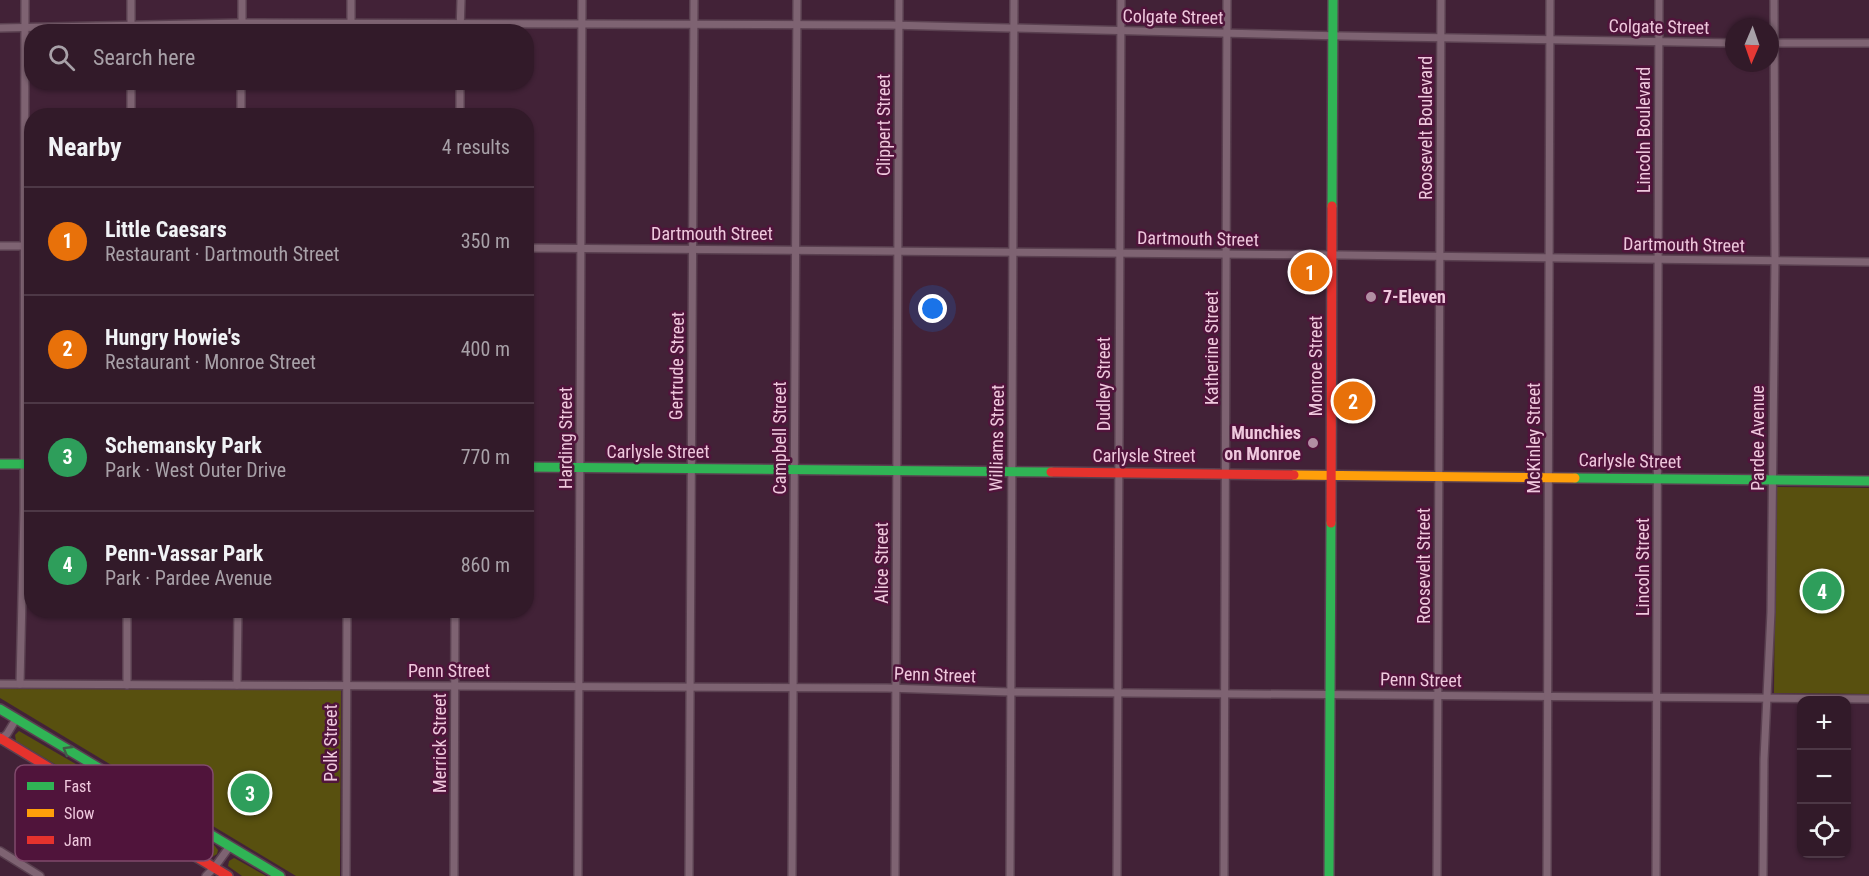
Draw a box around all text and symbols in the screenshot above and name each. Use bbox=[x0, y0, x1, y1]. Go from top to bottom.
street label: Colgate Street bbox=[1122, 5, 1224, 28]
street label: Colgate Street bbox=[1608, 15, 1710, 38]
north arrow bbox=[1725, 18, 1779, 72]
search box bbox=[24, 24, 534, 90]
icon: search bbox=[45, 41, 78, 74]
text: Search here bbox=[93, 45, 195, 70]
street label: Roosevelt Boulevard bbox=[1415, 56, 1436, 200]
street label: Lincoln Boulevard bbox=[1633, 67, 1654, 193]
street label: Clippert Street bbox=[873, 74, 894, 176]
text: Nearby bbox=[48, 132, 122, 162]
text: 4 results bbox=[442, 135, 510, 159]
text: Little Caesars bbox=[105, 217, 227, 242]
street label: Dartmouth Street bbox=[651, 223, 773, 244]
street label: Dartmouth Street bbox=[1137, 227, 1259, 250]
text: 1 bbox=[62, 229, 73, 253]
text: 350 m bbox=[461, 229, 510, 253]
street label: Dartmouth Street bbox=[1623, 233, 1745, 256]
text: Restaurant · Dartmouth Street bbox=[105, 242, 340, 266]
pin: 1 bbox=[1290, 250, 1330, 294]
place label: 7-Eleven bbox=[1383, 286, 1446, 307]
marker: 7-Eleven bbox=[1364, 290, 1378, 304]
street label: Katherine Street bbox=[1201, 291, 1222, 405]
your location bbox=[918, 294, 947, 323]
street label: Gertrude Street bbox=[665, 312, 688, 420]
street label: Monroe Street bbox=[1305, 316, 1326, 416]
text: Hungry Howie's bbox=[105, 325, 240, 350]
text: 2 bbox=[62, 337, 73, 361]
text: 400 m bbox=[461, 337, 510, 361]
street label: Dudley Street bbox=[1093, 337, 1114, 431]
text: Restaurant · Monroe Street bbox=[105, 350, 316, 374]
pin: 2 bbox=[1334, 378, 1372, 424]
street label: Campbell Street bbox=[769, 381, 790, 495]
street label: McKinley Street bbox=[1523, 383, 1544, 493]
street label: Williams Street bbox=[985, 384, 1008, 492]
street label: Pardee Avenue bbox=[1747, 385, 1768, 491]
street label: Harding Street bbox=[555, 387, 576, 489]
place label: Munchies on Monroe bbox=[1224, 422, 1301, 464]
text: Schemansky Park bbox=[105, 433, 262, 458]
marker: Munchies on Monroe bbox=[1306, 436, 1320, 450]
street label: Carlysle Street bbox=[606, 441, 710, 462]
text: 3 bbox=[62, 445, 73, 469]
text: 770 m bbox=[461, 445, 510, 469]
street label: Carlysle Street bbox=[1092, 445, 1196, 466]
street label: Carlysle Street bbox=[1578, 449, 1682, 472]
text: Park · West Outer Drive bbox=[105, 458, 286, 482]
street label: Roosevelt Street bbox=[1413, 508, 1434, 624]
street label: Lincoln Street bbox=[1632, 518, 1653, 616]
street label: Alice Street bbox=[871, 522, 892, 604]
text: Penn-Vassar Park bbox=[105, 541, 263, 566]
text: 4 bbox=[62, 553, 73, 577]
text: 860 m bbox=[461, 553, 510, 577]
text: Park · Pardee Avenue bbox=[105, 566, 272, 590]
pin: 4 bbox=[1802, 568, 1842, 614]
street label: Penn Street bbox=[408, 660, 490, 681]
street label: Penn Street bbox=[894, 663, 976, 686]
street label: Penn Street bbox=[1380, 668, 1462, 691]
street label: Merrick Street bbox=[429, 693, 450, 793]
map controls bbox=[1797, 696, 1851, 858]
button: + bbox=[1797, 696, 1851, 750]
street label: Polk Street bbox=[320, 704, 341, 782]
one-way arrow bbox=[63, 745, 73, 757]
button: − bbox=[1797, 750, 1851, 804]
legend bbox=[15, 765, 213, 861]
pin: 3 bbox=[230, 770, 270, 816]
text: Fast bbox=[64, 777, 91, 796]
text: Slow bbox=[64, 804, 94, 823]
button: locate bbox=[1797, 804, 1851, 858]
text: Jam bbox=[64, 831, 91, 850]

